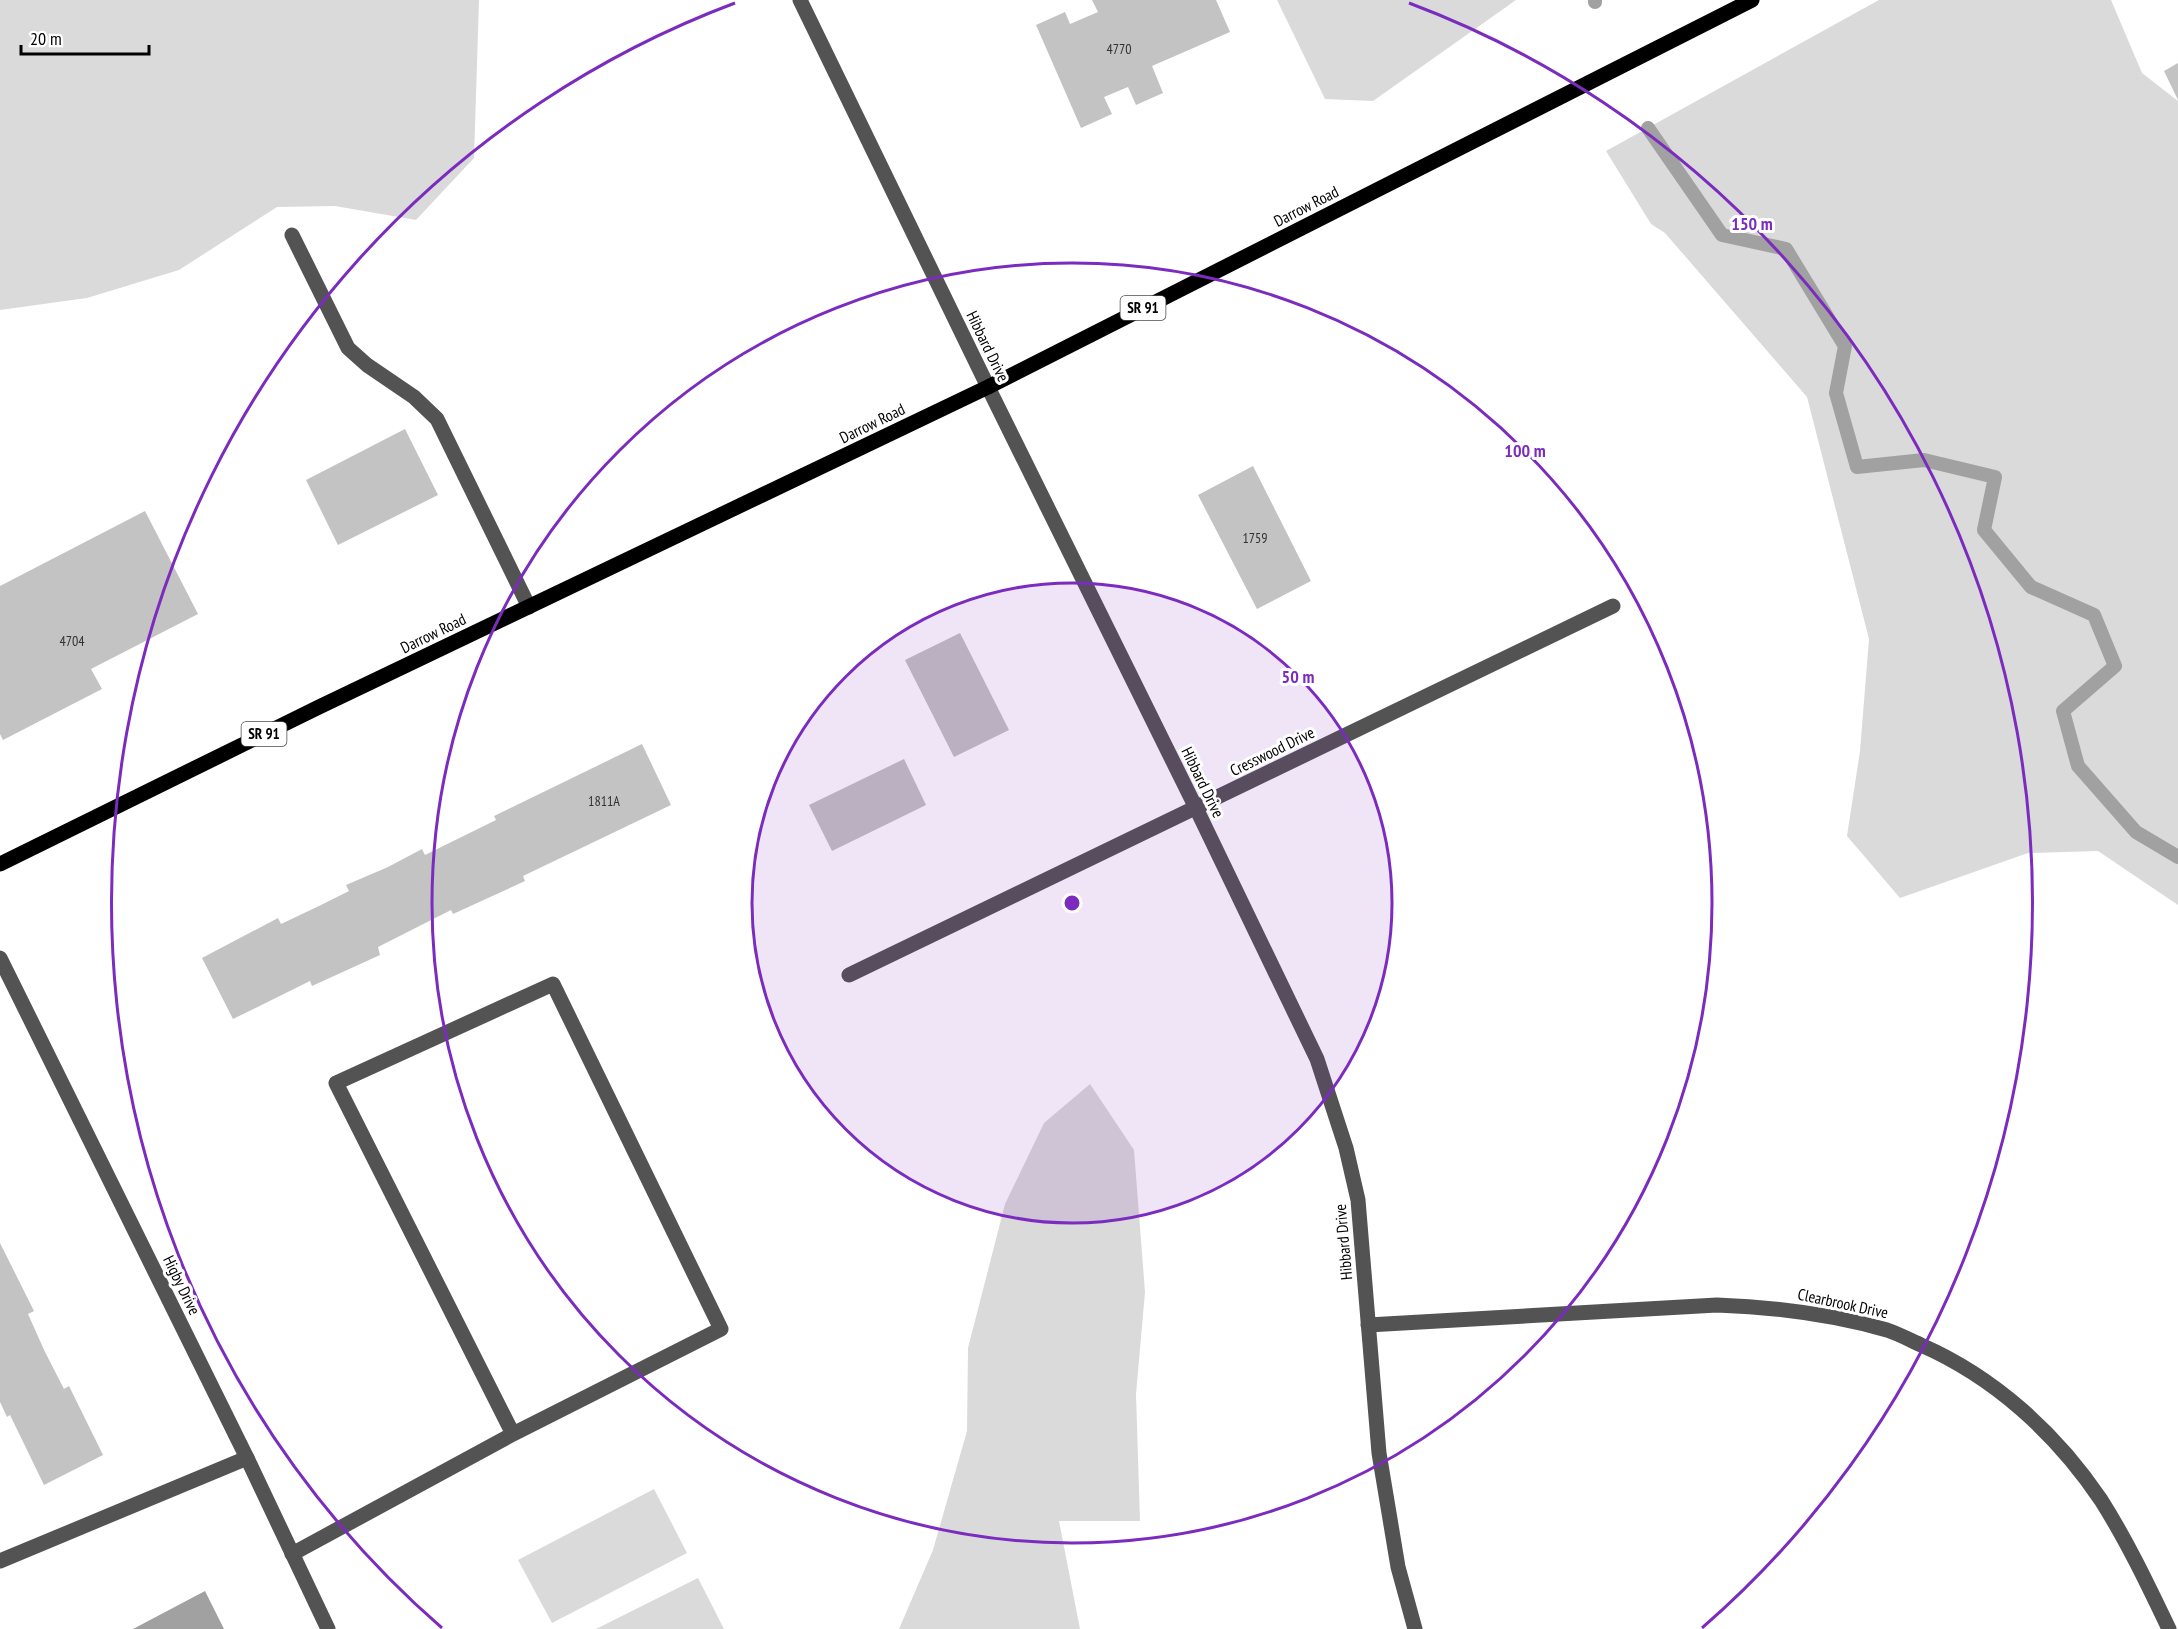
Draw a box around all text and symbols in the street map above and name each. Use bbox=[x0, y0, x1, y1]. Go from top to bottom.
scale bar bbox=[21, 18, 148, 56]
text: 20 m bbox=[30, 27, 62, 50]
house number: 4770 bbox=[1106, 40, 1132, 58]
street label: Darrow Road bbox=[1270, 181, 1342, 231]
text: 150 m bbox=[1731, 212, 1773, 235]
road number: SR 91 bbox=[1120, 296, 1166, 320]
street label: Hibbard Drive bbox=[962, 307, 1014, 385]
street label: Darrow Road bbox=[836, 399, 908, 447]
text: 100 m bbox=[1504, 439, 1546, 462]
house number: 1759 bbox=[1242, 529, 1268, 547]
street label: Darrow Road bbox=[397, 609, 469, 657]
house number: 4704 bbox=[59, 632, 85, 650]
text: 50 m bbox=[1282, 665, 1314, 688]
road number: SR 91 bbox=[242, 722, 286, 746]
street label: Cresswood Drive bbox=[1227, 722, 1317, 780]
street label: Hibbard Drive bbox=[1177, 743, 1229, 821]
house number: 1811A bbox=[588, 792, 620, 810]
centre of rings bbox=[1062, 893, 1082, 913]
street label: Hibbard Drive bbox=[1330, 1203, 1356, 1281]
street label: Higby Drive bbox=[159, 1252, 205, 1318]
street label: Clearbrook Drive bbox=[1796, 1284, 1890, 1322]

